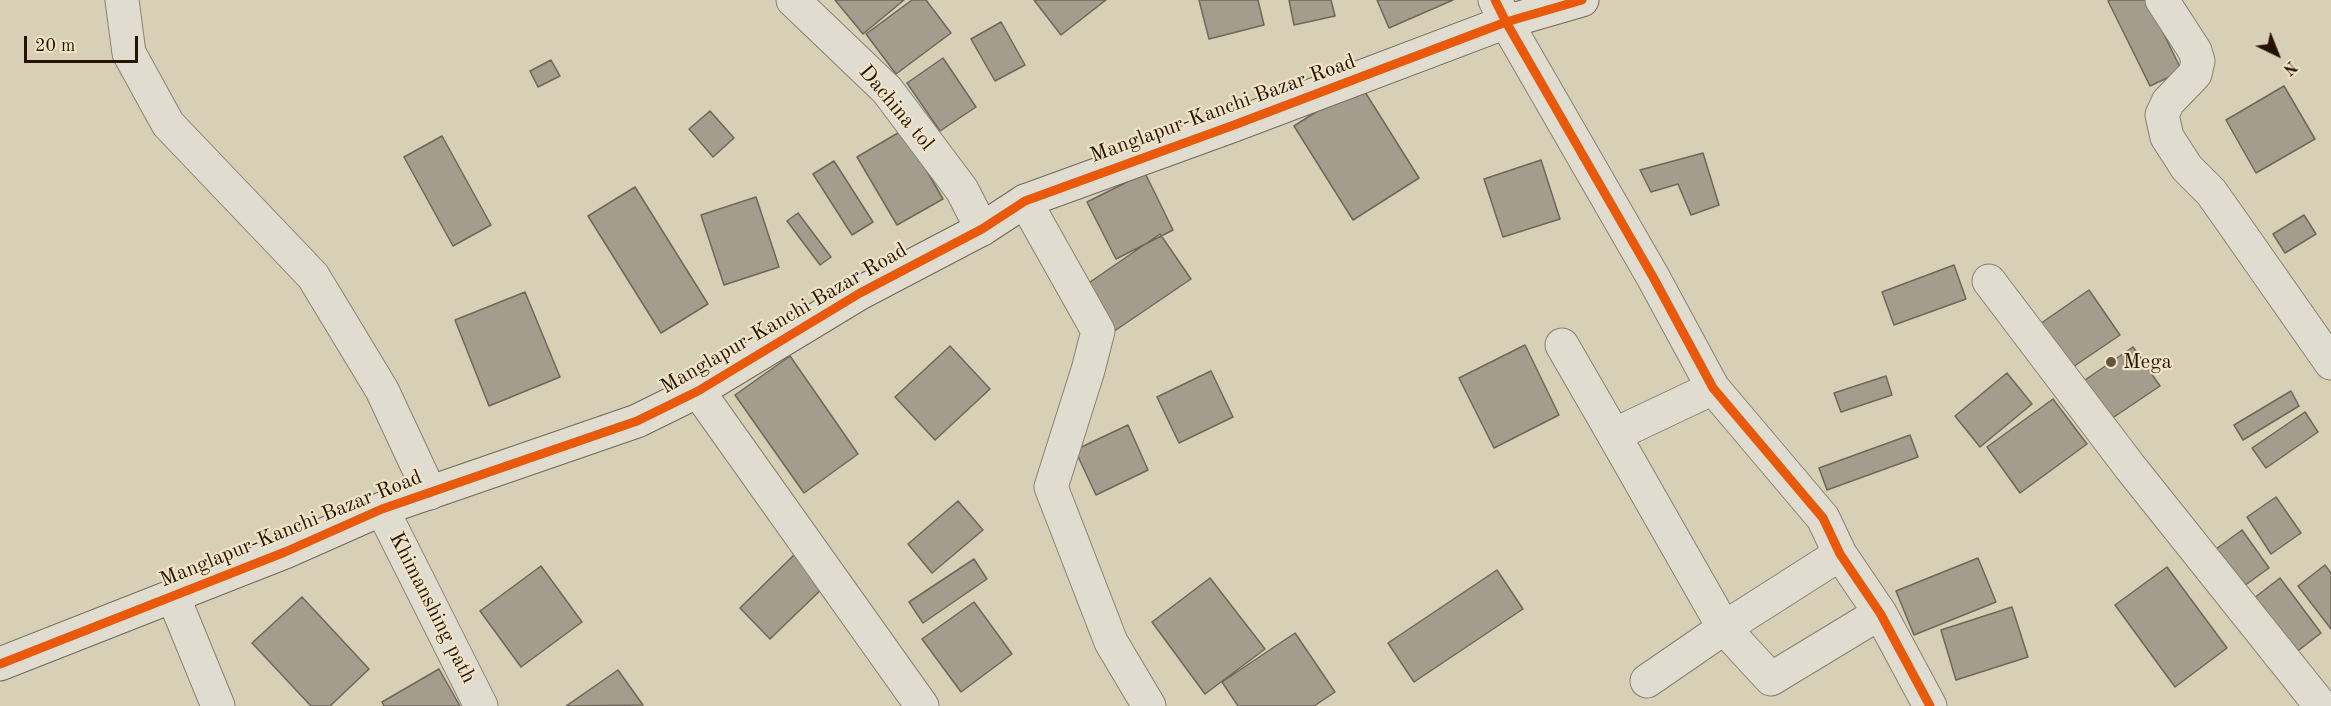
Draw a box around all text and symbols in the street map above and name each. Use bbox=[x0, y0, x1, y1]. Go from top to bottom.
scale bar bbox=[27, 24, 141, 62]
north arrow bbox=[2247, 24, 2307, 84]
text: 20 m bbox=[35, 37, 75, 55]
street label: Manglapur-Kanchi Bazar Road bbox=[1087, 49, 1359, 169]
text: N bbox=[2279, 57, 2299, 77]
street label: Dachina tol bbox=[853, 60, 939, 156]
street label: Manglapur-Kanchi Bazar Road bbox=[656, 238, 912, 400]
place label: Mega bbox=[2123, 349, 2172, 375]
marker: Mega bbox=[2104, 355, 2118, 369]
street label: Manglapur-Kanchi Bazar Road bbox=[156, 465, 426, 593]
street label: Khimanshing path bbox=[383, 528, 481, 688]

